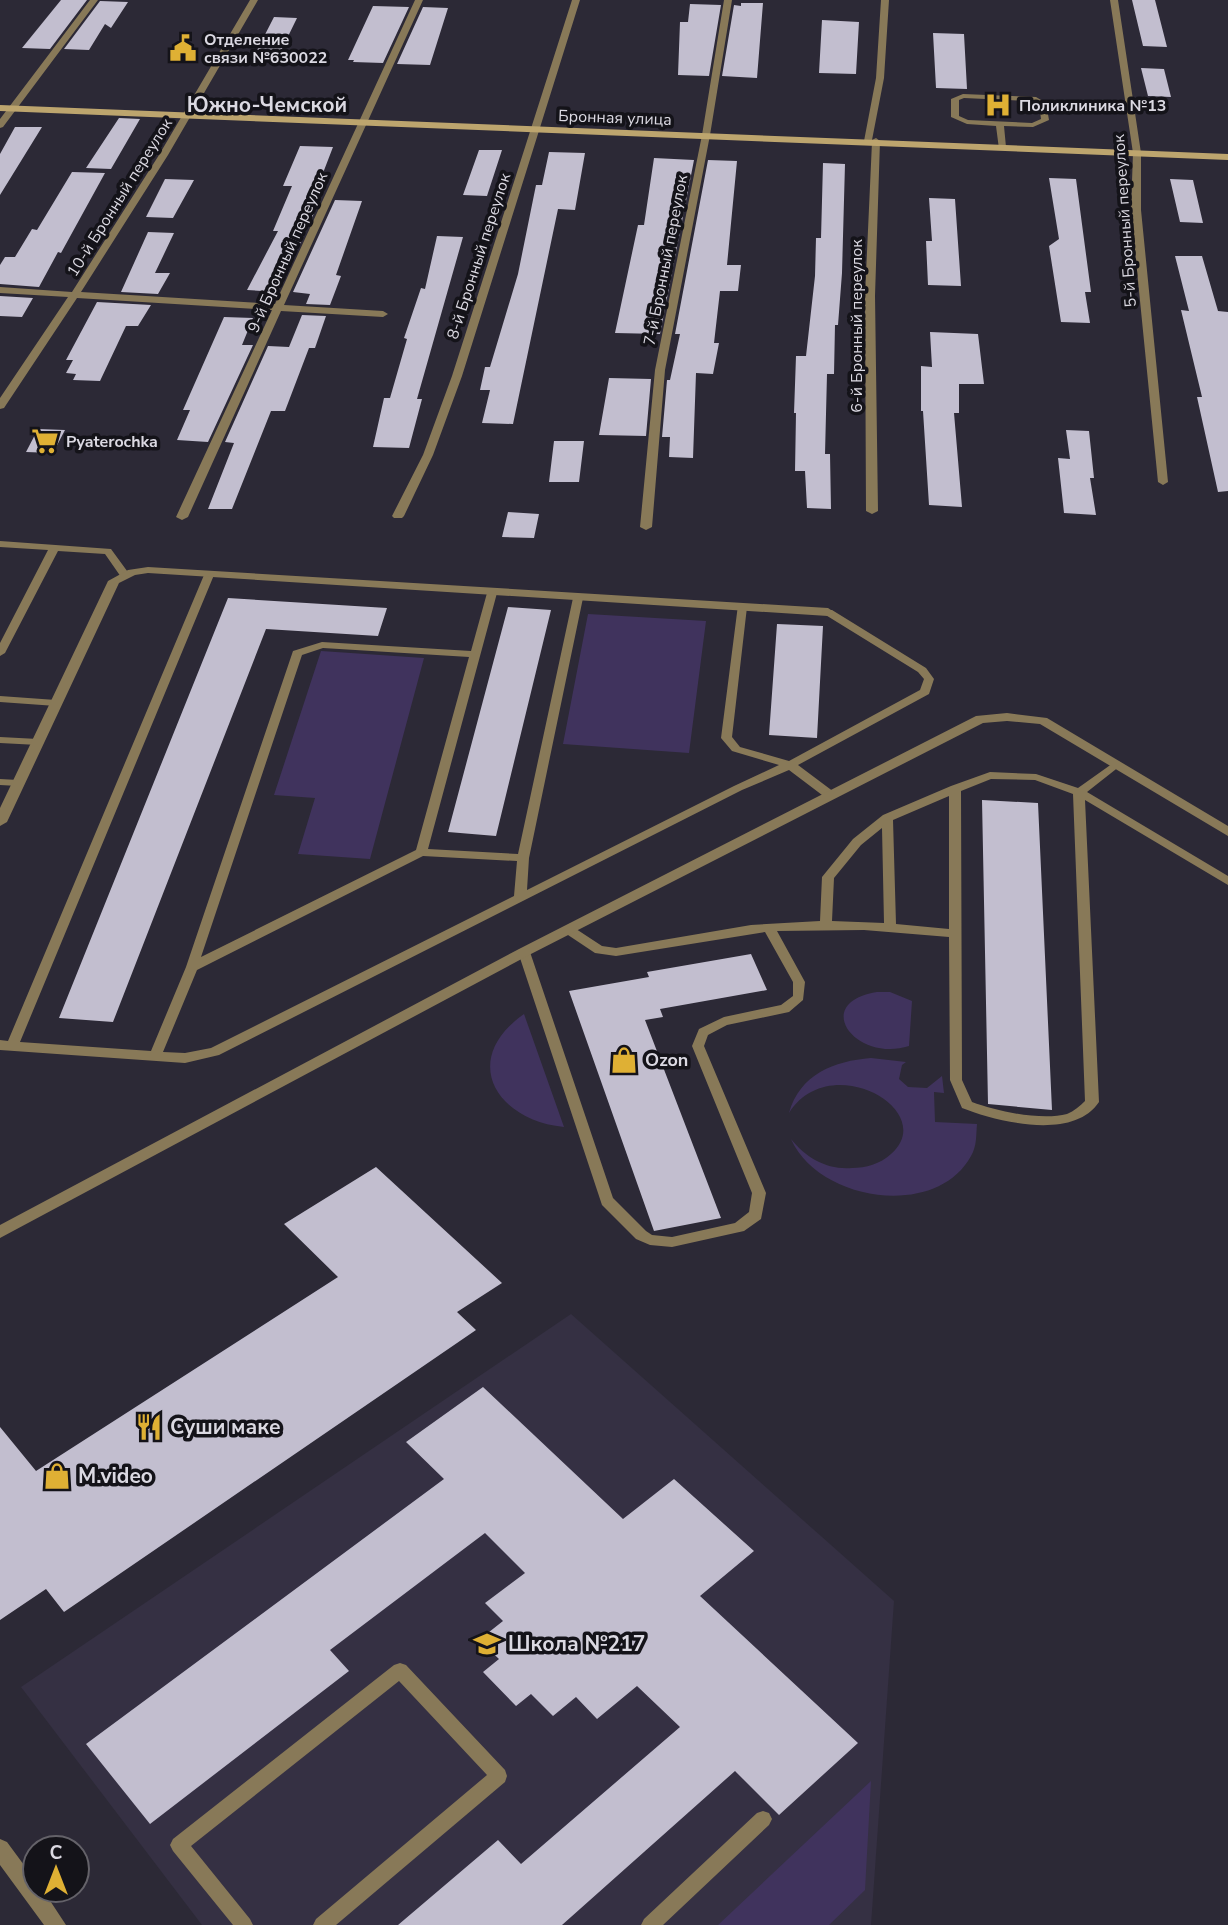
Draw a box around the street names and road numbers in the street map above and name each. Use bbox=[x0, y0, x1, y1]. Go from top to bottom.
street label: Бронная улица bbox=[558, 105, 672, 131]
street label: 10-й Бронный переулок bbox=[62, 114, 178, 281]
street label: 5-й Бронный переулок bbox=[1108, 133, 1142, 308]
street label: 9-й Бронный переулок bbox=[243, 168, 333, 336]
street label: 8-й Бронный переулок bbox=[442, 170, 516, 342]
street label: 7-й Бронный переулок bbox=[639, 172, 693, 347]
street label: 6-й Бронный переулок bbox=[846, 239, 868, 413]

